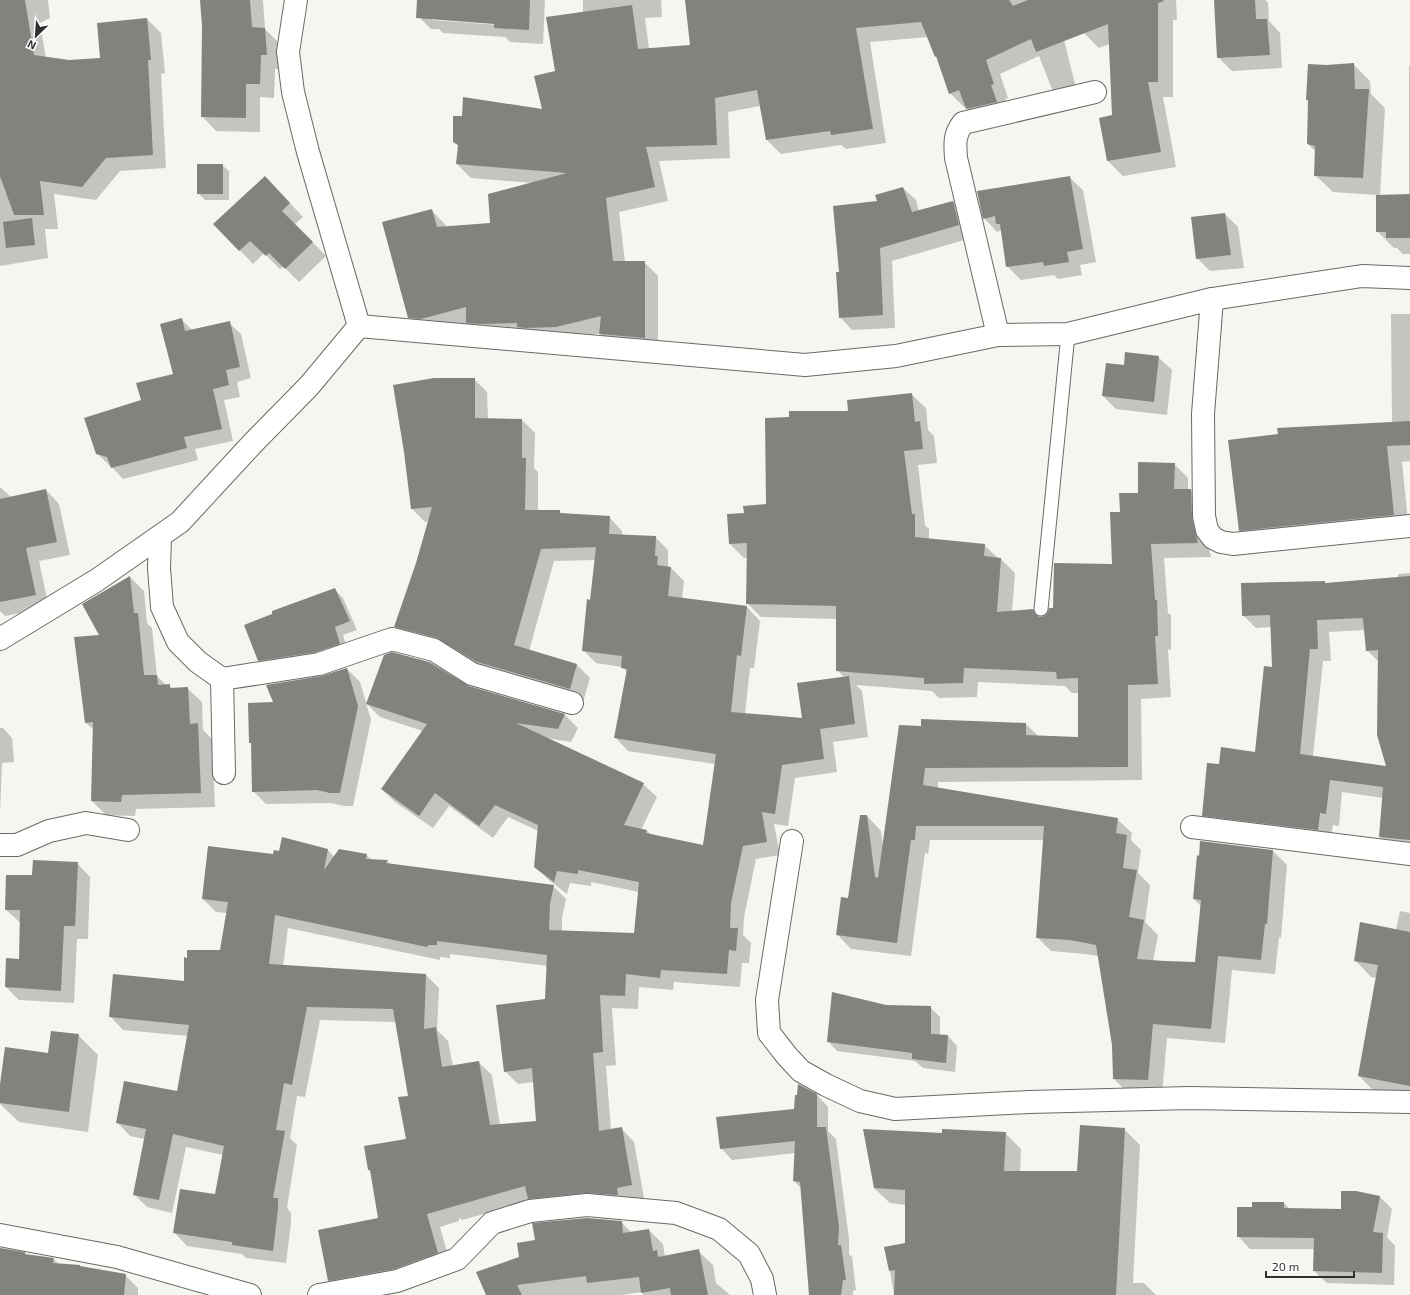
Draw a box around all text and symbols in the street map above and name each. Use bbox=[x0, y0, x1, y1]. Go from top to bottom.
north arrow bbox=[16, 16, 56, 56]
text: N bbox=[25, 38, 38, 53]
scale bar bbox=[1266, 1253, 1354, 1279]
text: 20 m bbox=[1272, 1259, 1299, 1273]

